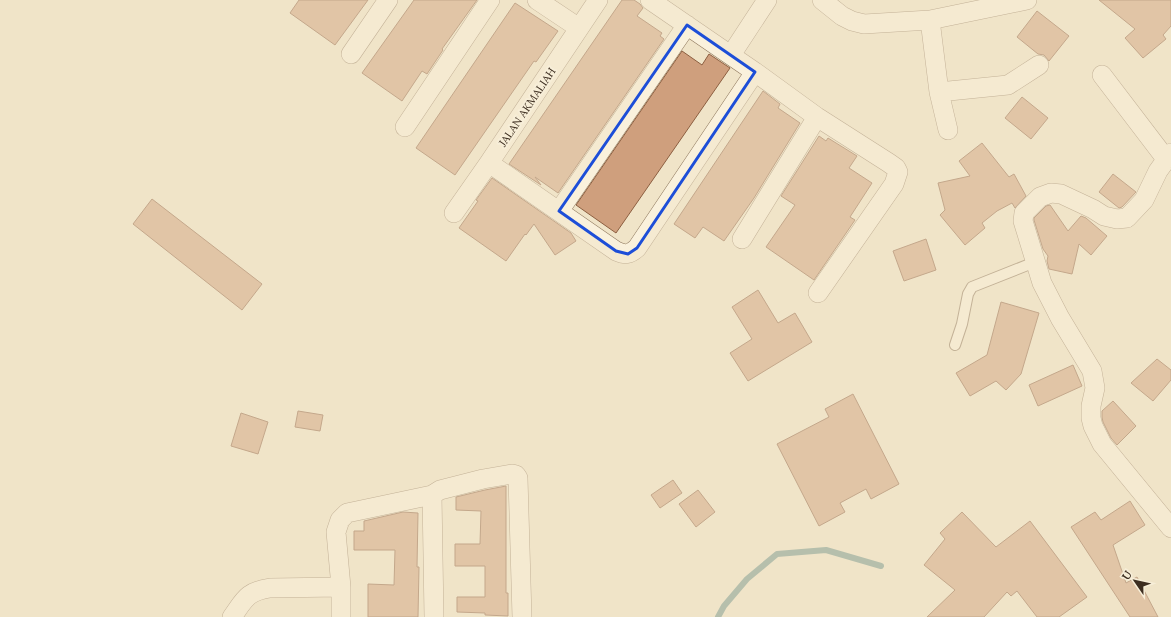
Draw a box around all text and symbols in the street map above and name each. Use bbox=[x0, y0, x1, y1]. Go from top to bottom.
street label: JALAN AKMALIAH bbox=[495, 65, 559, 150]
north arrow bbox=[1115, 561, 1155, 601]
text: U bbox=[1119, 568, 1135, 583]

